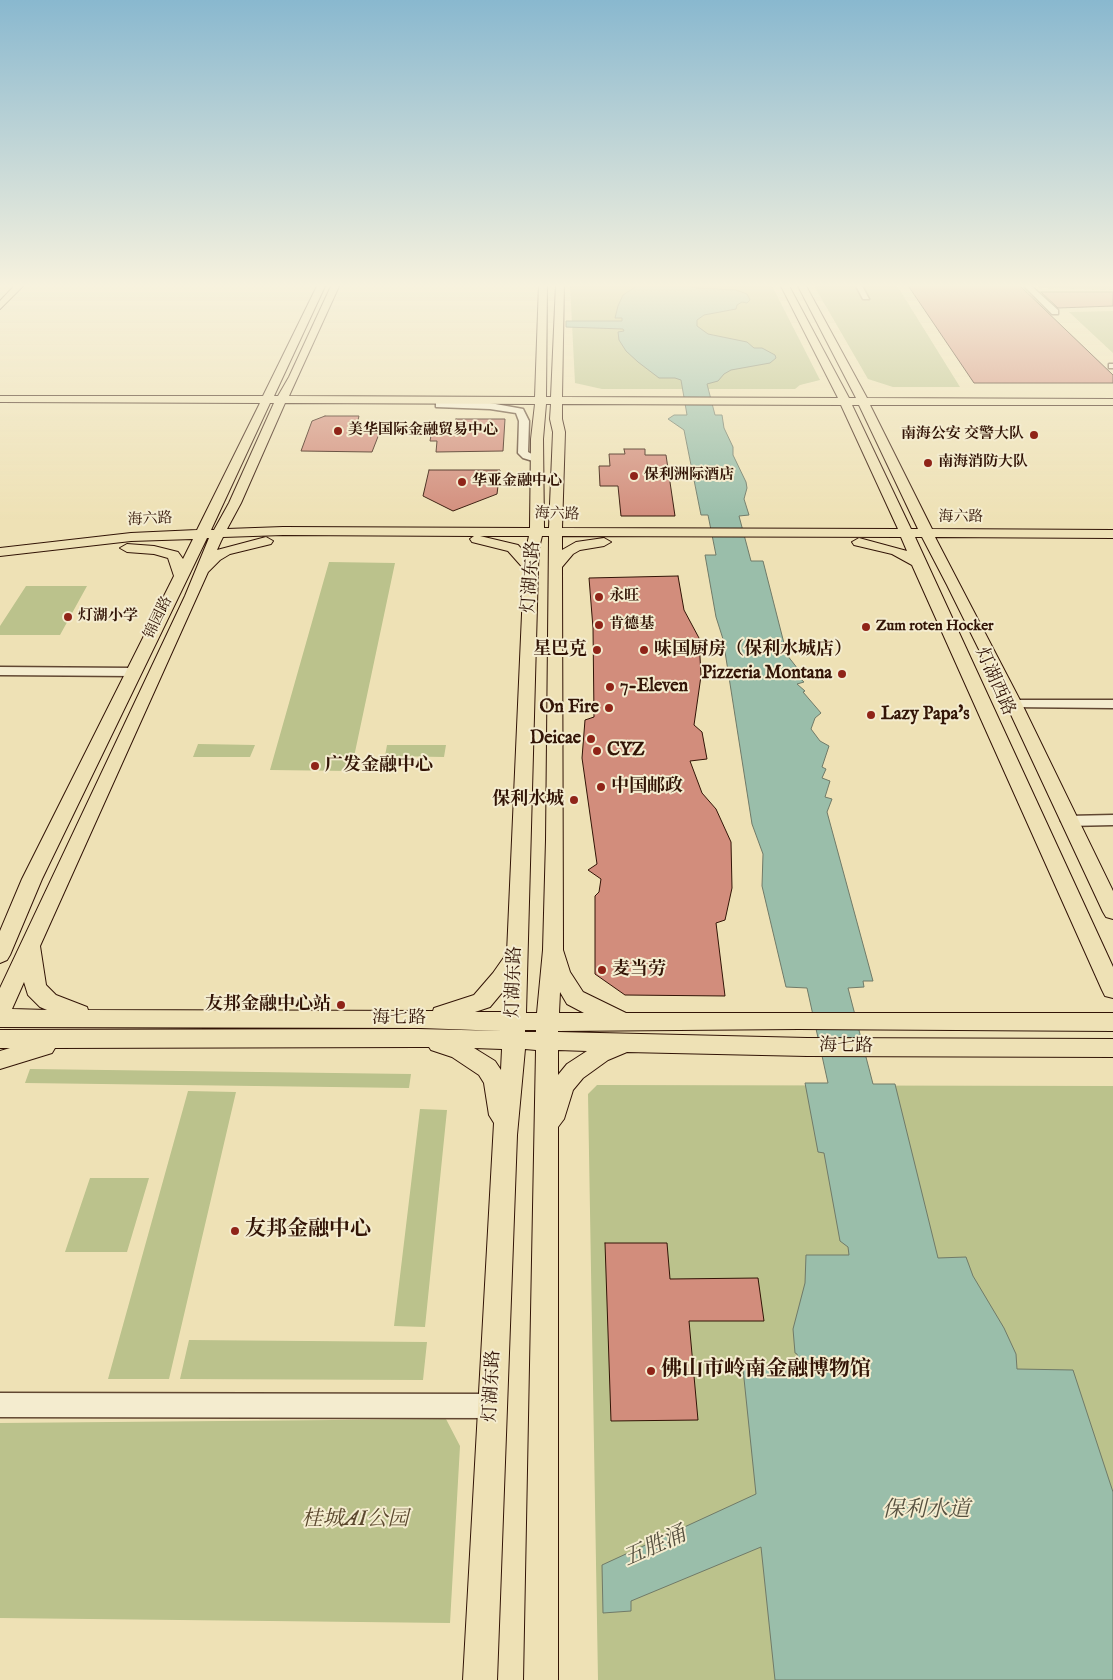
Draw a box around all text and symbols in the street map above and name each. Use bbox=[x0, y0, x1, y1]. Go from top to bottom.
place label: 美华国际金融贸易中心 bbox=[348, 422, 498, 440]
marker: 美华国际金融贸易中心 bbox=[332, 425, 344, 437]
place label: 南海公安 交警大队 bbox=[901, 426, 1024, 444]
marker: 南海公安 交警大队 bbox=[1028, 429, 1040, 441]
place label: 南海消防大队 bbox=[938, 454, 1028, 472]
marker: 南海消防大队 bbox=[922, 457, 934, 469]
place label: 保利洲际酒店 bbox=[644, 467, 734, 485]
marker: 保利洲际酒店 bbox=[628, 470, 640, 482]
place label: 华亚金融中心 bbox=[472, 473, 562, 491]
marker: 华亚金融中心 bbox=[456, 476, 468, 488]
street label: 海六路 bbox=[534, 505, 580, 525]
street label: 海六路 bbox=[939, 509, 983, 527]
street label: 海六路 bbox=[127, 510, 173, 530]
street label: 灯湖东路 bbox=[519, 540, 545, 614]
place label: 永旺 bbox=[609, 588, 639, 606]
marker: 永旺 bbox=[593, 591, 605, 603]
street label: 锦园路 bbox=[141, 594, 177, 642]
place label: 灯湖小学 bbox=[78, 608, 138, 626]
marker: 灯湖小学 bbox=[62, 611, 74, 623]
place label: 肯德基 bbox=[609, 616, 654, 634]
place label: Zum roten Hocker bbox=[876, 618, 994, 636]
marker: 肯德基 bbox=[593, 619, 605, 631]
marker: Zum roten Hocker bbox=[860, 621, 872, 633]
place label: 星巴克 bbox=[533, 639, 587, 661]
place label: 味国厨房（保利水城店） bbox=[654, 639, 852, 661]
marker: 星巴克 bbox=[591, 644, 603, 656]
marker: 味国厨房（保利水城店） bbox=[638, 644, 650, 656]
street label: 灯湖西路 bbox=[969, 645, 1019, 719]
place label: Pizzeria Montana bbox=[701, 663, 832, 685]
marker: Pizzeria Montana bbox=[836, 668, 848, 680]
place label: 7-Eleven bbox=[620, 676, 688, 698]
marker: 7-Eleven bbox=[604, 681, 616, 693]
place label: On Fire bbox=[539, 697, 599, 719]
marker: On Fire bbox=[603, 702, 615, 714]
place label: Lazy Papa's bbox=[881, 704, 969, 726]
marker: Lazy Papa's bbox=[865, 709, 877, 721]
place label: Deicae bbox=[530, 728, 581, 750]
marker: Deicae bbox=[585, 733, 597, 745]
place label: CYZ bbox=[607, 740, 645, 762]
marker: CYZ bbox=[591, 745, 603, 757]
place label: 广发金融中心 bbox=[325, 755, 433, 777]
marker: 广发金融中心 bbox=[309, 760, 321, 772]
place label: 中国邮政 bbox=[611, 776, 683, 798]
marker: 中国邮政 bbox=[595, 781, 607, 793]
place label: 保利水城 bbox=[492, 789, 564, 811]
marker: 保利水城 bbox=[568, 794, 580, 806]
street label: 灯湖东路 bbox=[503, 946, 527, 1018]
place label: 麦当劳 bbox=[612, 959, 666, 981]
marker: 麦当劳 bbox=[596, 964, 608, 976]
place label: 友邦金融中心站 bbox=[205, 994, 331, 1016]
marker: 友邦金融中心站 bbox=[335, 999, 347, 1011]
street label: 海七路 bbox=[372, 1008, 426, 1030]
street label: 海七路 bbox=[819, 1036, 873, 1058]
place label: 友邦金融中心 bbox=[245, 1218, 371, 1244]
marker: 友邦金融中心 bbox=[229, 1225, 241, 1237]
street label: 灯湖东路 bbox=[480, 1349, 506, 1423]
place label: 佛山市岭南金融博物馆 bbox=[661, 1358, 871, 1384]
marker: 佛山市岭南金融博物馆 bbox=[645, 1365, 657, 1377]
water label: 保利水道 bbox=[882, 1498, 970, 1524]
park label: 桂城AI公园 bbox=[301, 1508, 409, 1534]
water label: 五胜涌 bbox=[619, 1523, 691, 1573]

